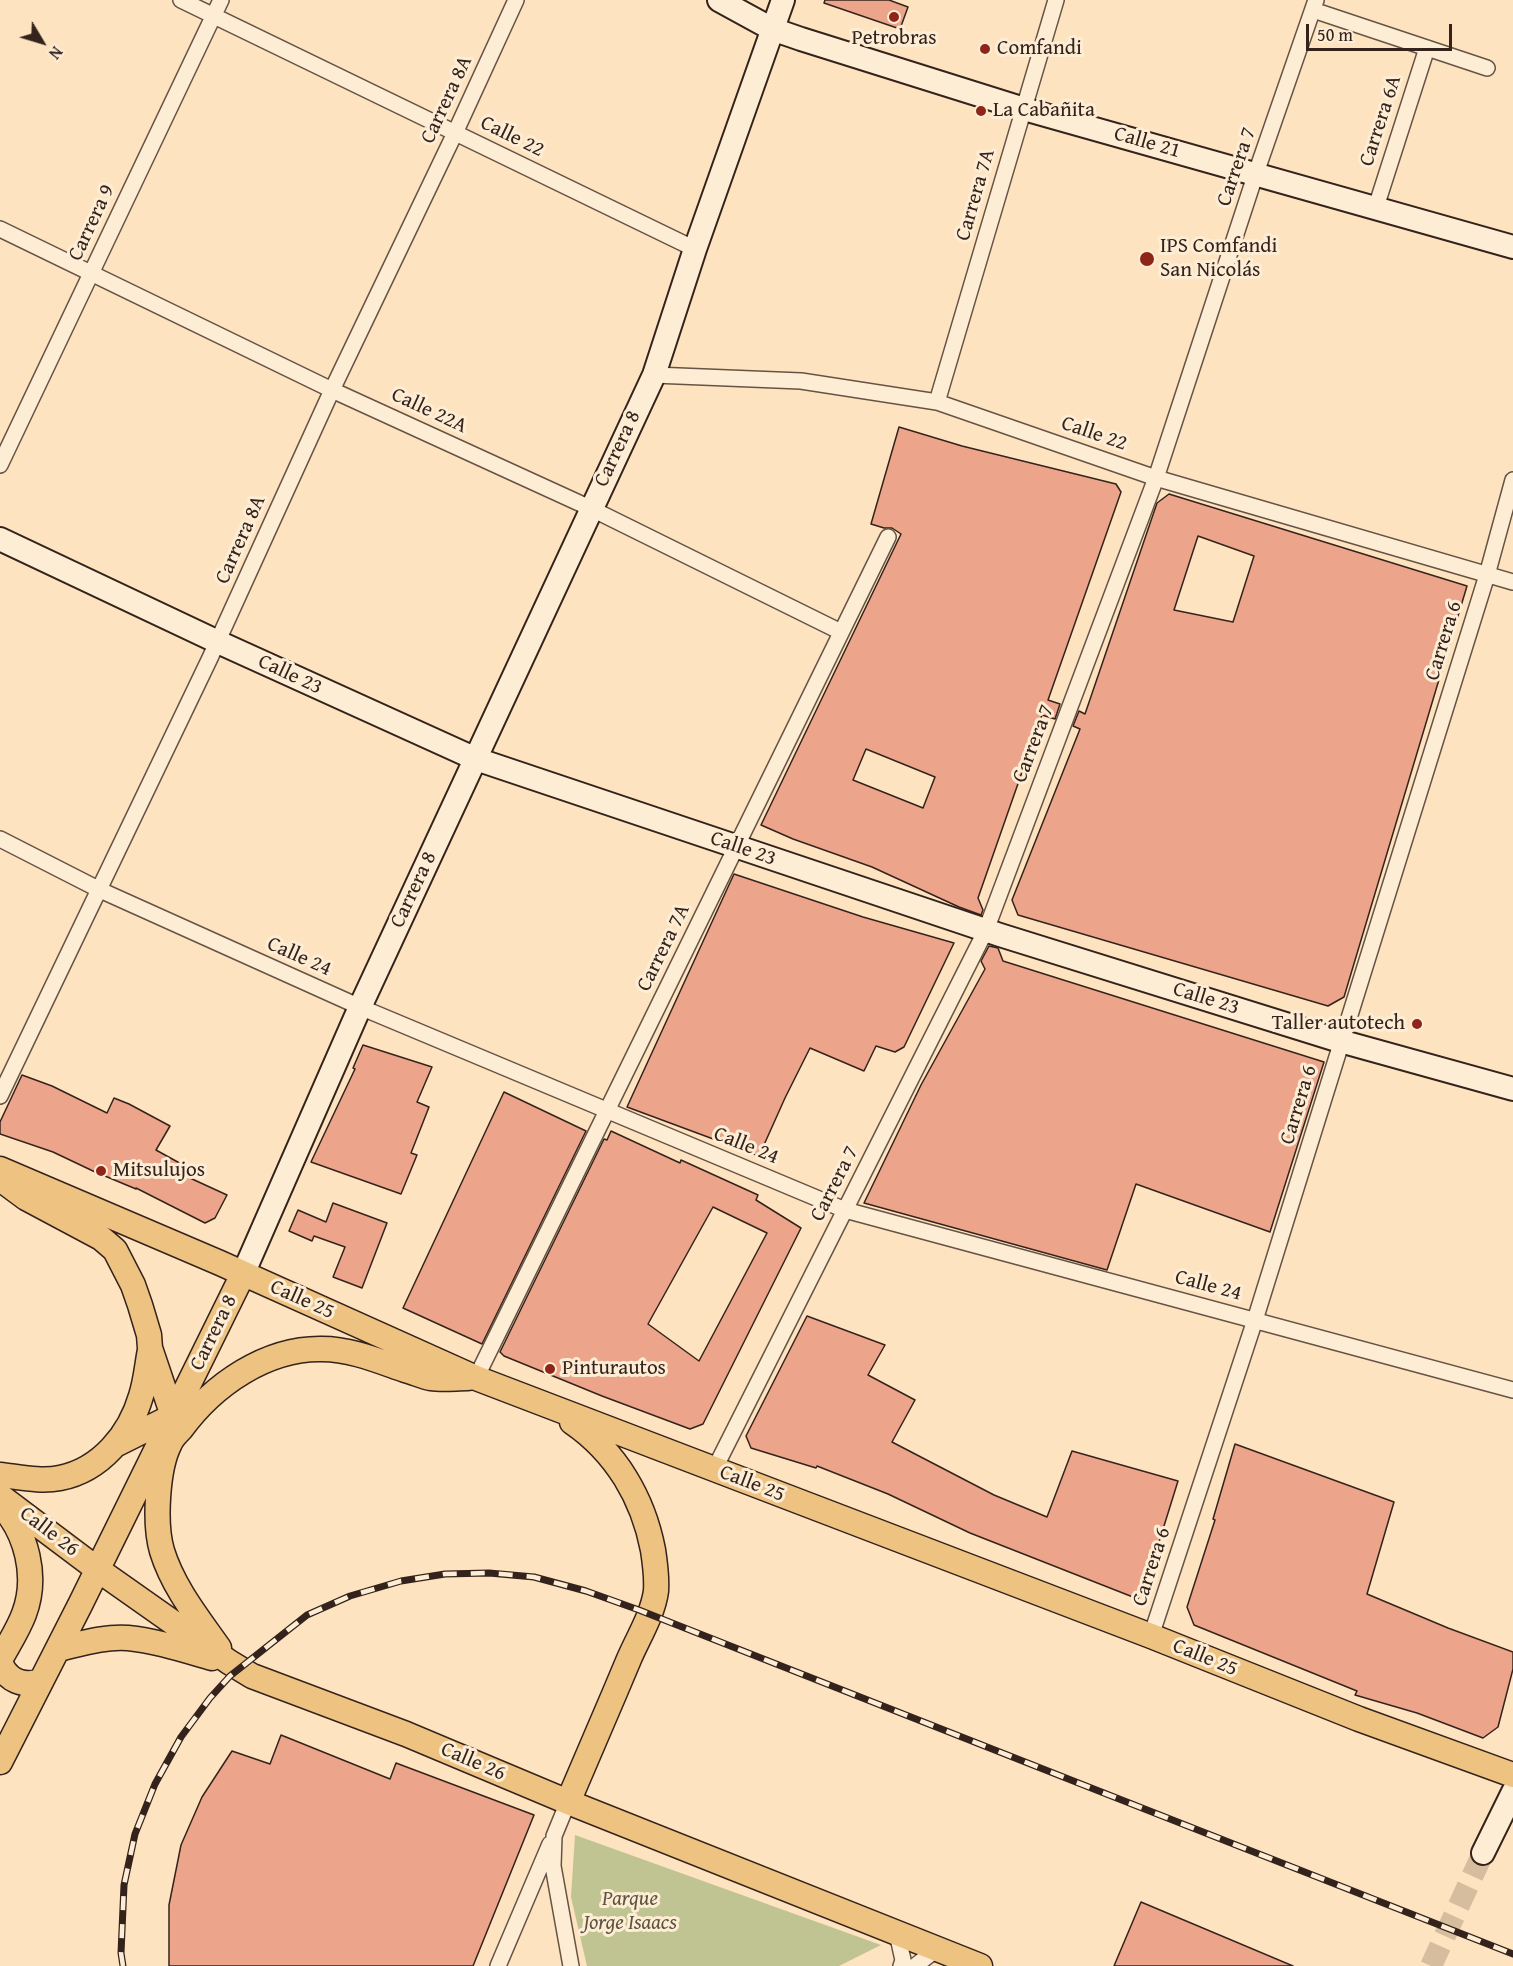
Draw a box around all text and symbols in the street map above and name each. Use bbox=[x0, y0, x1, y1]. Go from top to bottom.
marker: Petrobras bbox=[887, 10, 901, 24]
north arrow bbox=[12, 12, 72, 72]
scale bar bbox=[1309, 12, 1454, 50]
text: 50 m bbox=[1317, 21, 1353, 48]
place label: Petrobras bbox=[851, 26, 937, 52]
place label: Comfandi bbox=[997, 36, 1082, 62]
text: N bbox=[43, 41, 69, 65]
marker: Comfandi bbox=[978, 42, 992, 56]
street label: Carrera 8A bbox=[416, 52, 478, 148]
street label: Carrera 6A bbox=[1354, 72, 1408, 170]
place label: La Cabañita bbox=[993, 98, 1095, 124]
marker: La Cabañita bbox=[974, 104, 988, 118]
street label: Calle 22 bbox=[476, 111, 548, 163]
street label: Calle 21 bbox=[1111, 122, 1183, 164]
street label: Carrera 7 bbox=[1212, 124, 1262, 210]
street label: Carrera 7A bbox=[951, 146, 1001, 244]
street label: Carrera 9 bbox=[63, 181, 121, 265]
place label: IPS Comfandi San Nicolás bbox=[1160, 234, 1277, 284]
marker: IPS Comfandi San Nicolás bbox=[1138, 250, 1156, 268]
street label: Calle 22A bbox=[387, 383, 471, 439]
street label: Carrera 8 bbox=[589, 407, 647, 491]
street label: Calle 22 bbox=[1058, 411, 1130, 457]
street label: Carrera 8A bbox=[210, 492, 272, 588]
street label: Carrera 6 bbox=[1420, 598, 1468, 684]
street label: Calle 23 bbox=[254, 649, 326, 701]
street label: Carrera 7 bbox=[1008, 702, 1060, 786]
street label: Calle 23 bbox=[707, 826, 779, 872]
street label: Carrera 8 bbox=[385, 848, 443, 932]
street label: Carrera 7A bbox=[632, 900, 696, 996]
street label: Calle 24 bbox=[263, 932, 335, 982]
street label: Calle 23 bbox=[1170, 977, 1242, 1021]
place label: Taller autotech bbox=[1272, 1011, 1405, 1037]
marker: Taller autotech bbox=[1410, 1017, 1424, 1031]
street label: Carrera 6 bbox=[1275, 1062, 1323, 1148]
street label: Calle 24 bbox=[710, 1122, 782, 1170]
street label: Carrera 7 bbox=[805, 1142, 865, 1226]
place label: Mitsulujos bbox=[113, 1158, 205, 1184]
marker: Mitsulujos bbox=[94, 1164, 108, 1178]
street label: Calle 24 bbox=[1172, 1265, 1244, 1307]
street label: Calle 25 bbox=[266, 1275, 338, 1325]
street label: Carrera 8 bbox=[185, 1291, 243, 1375]
place label: Pinturautos bbox=[562, 1356, 666, 1382]
marker: Pinturautos bbox=[543, 1362, 557, 1376]
street label: Calle 25 bbox=[716, 1460, 788, 1508]
street label: Calle 26 bbox=[14, 1502, 84, 1562]
street label: Carrera 6 bbox=[1127, 1524, 1177, 1610]
street label: Calle 25 bbox=[1169, 1634, 1241, 1682]
street label: Calle 26 bbox=[437, 1737, 509, 1787]
park label: Parque Jorge Isaacs bbox=[583, 1887, 677, 1937]

